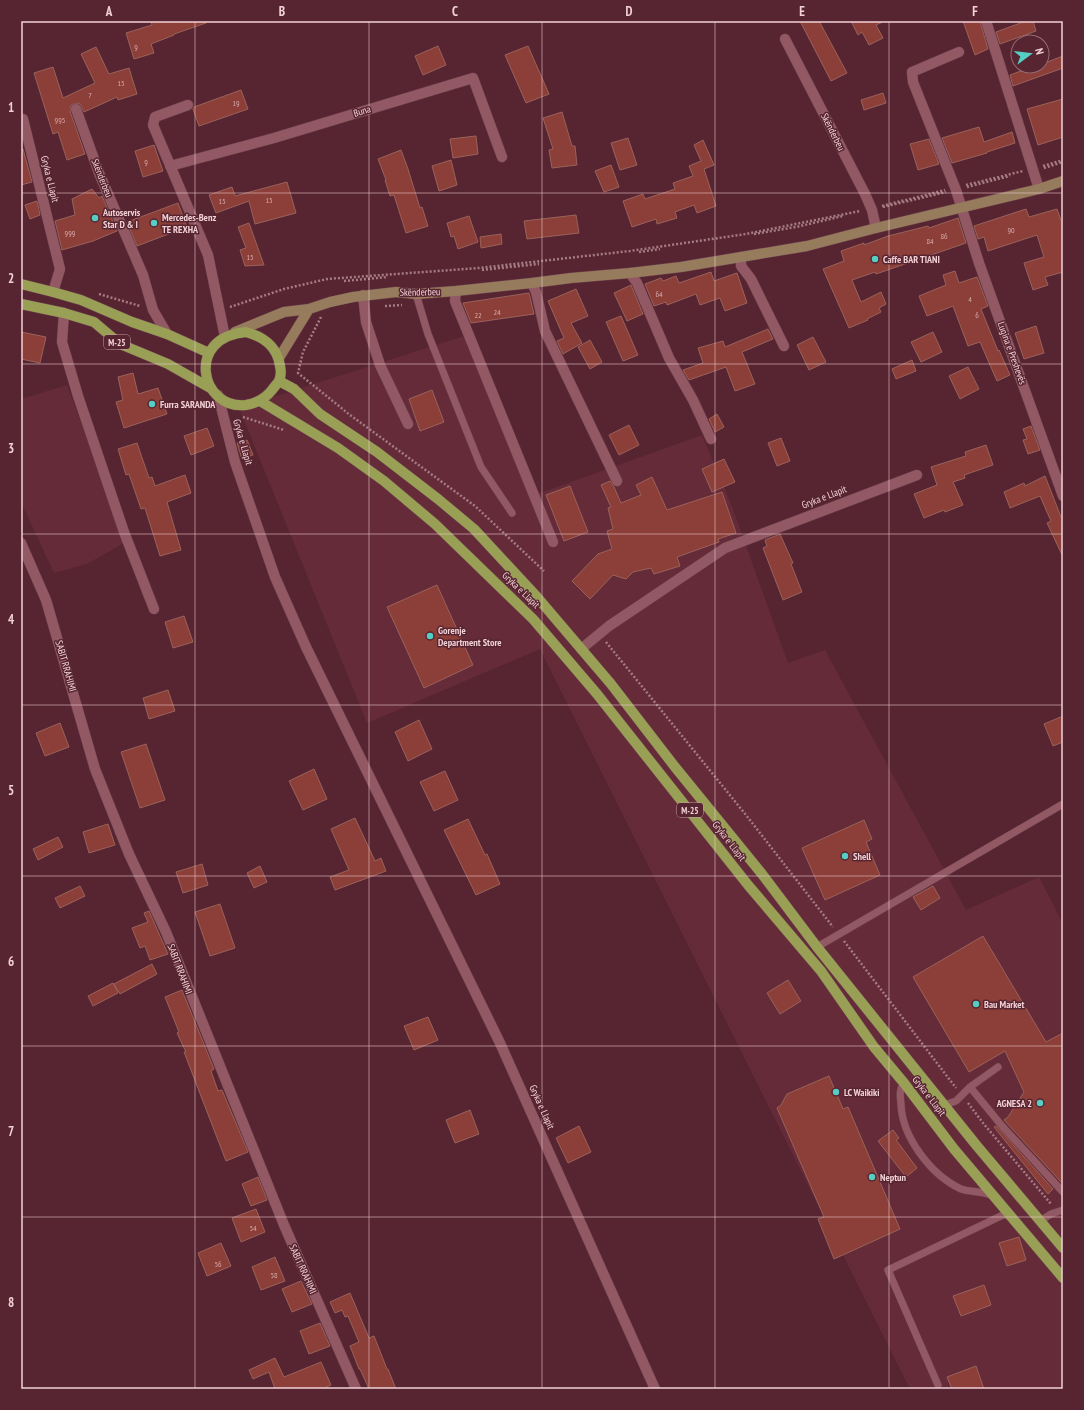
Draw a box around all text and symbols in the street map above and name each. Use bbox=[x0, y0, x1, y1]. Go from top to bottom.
text: A bbox=[105, 3, 113, 20]
text: B bbox=[279, 3, 285, 20]
text: C bbox=[452, 3, 458, 20]
text: D bbox=[626, 3, 633, 20]
text: E bbox=[799, 3, 805, 20]
text: F bbox=[972, 3, 978, 20]
north arrow bbox=[1010, 34, 1050, 74]
house number: 9 bbox=[134, 42, 138, 52]
text: N bbox=[1032, 47, 1047, 56]
house number: 15 bbox=[117, 78, 125, 88]
house number: 7 bbox=[88, 90, 92, 100]
house number: 19 bbox=[232, 98, 240, 108]
text: 1 bbox=[8, 99, 14, 116]
street label: Buna bbox=[352, 102, 372, 120]
street label: Skënderbeu bbox=[818, 111, 848, 153]
house number: 995 bbox=[55, 115, 65, 125]
street label: Gryka e Llapit bbox=[38, 154, 62, 204]
street label: Skënderbeu bbox=[88, 157, 116, 199]
house number: 9 bbox=[144, 157, 148, 167]
house number: 15 bbox=[265, 195, 273, 205]
house number: 15 bbox=[218, 196, 226, 206]
place label: Autoservis Star D & I bbox=[102, 206, 141, 231]
place label: Mercedes-Benz TE REXHA bbox=[162, 211, 216, 236]
marker: Autoservis Star D & I bbox=[90, 213, 100, 223]
marker: Mercedes-Benz TE REXHA bbox=[149, 218, 159, 228]
house number: 90 bbox=[1007, 225, 1015, 235]
house number: 999 bbox=[65, 228, 76, 238]
house number: 86 bbox=[940, 231, 948, 241]
house number: 84 bbox=[926, 236, 934, 246]
house number: 15 bbox=[246, 252, 254, 262]
place label: Caffe BAR TIANI bbox=[883, 253, 940, 266]
marker: Caffe BAR TIANI bbox=[870, 254, 880, 264]
text: 2 bbox=[8, 270, 14, 287]
street label: Skënderbeu bbox=[400, 285, 440, 299]
house number: 64 bbox=[655, 289, 663, 299]
house number: 4 bbox=[968, 294, 972, 304]
house number: 24 bbox=[493, 307, 501, 317]
house number: 22 bbox=[474, 310, 482, 320]
house number: 6 bbox=[975, 310, 979, 320]
street label: Lugina e Preshevës bbox=[995, 320, 1030, 387]
road number: M-25 bbox=[104, 335, 130, 349]
place label: Furra SARANDA bbox=[160, 398, 216, 411]
marker: Furra SARANDA bbox=[147, 399, 157, 409]
street label: Gryka e Llapit bbox=[230, 417, 256, 467]
text: 3 bbox=[8, 440, 14, 457]
street label: Gryka e Llapit bbox=[800, 482, 849, 512]
street label: Gryka e Llapit bbox=[499, 569, 543, 611]
text: 4 bbox=[8, 611, 15, 628]
place label: Gorenje Department Store bbox=[438, 624, 502, 649]
marker: Gorenje Department Store bbox=[425, 631, 435, 641]
street label: SABIT RRAHIMI bbox=[52, 639, 80, 693]
text: 5 bbox=[8, 782, 14, 799]
road number: M-25 bbox=[677, 803, 703, 817]
street label: Gryka e Llapit bbox=[709, 818, 749, 864]
place label: Shell bbox=[853, 850, 872, 863]
marker: Shell bbox=[840, 851, 850, 861]
street label: SABIT RRAHIMI bbox=[164, 942, 196, 996]
text: 6 bbox=[8, 953, 14, 970]
place label: Bau Market bbox=[984, 998, 1025, 1011]
marker: Bau Market bbox=[971, 999, 981, 1009]
street label: Gryka e Llapit bbox=[909, 1073, 949, 1119]
street label: Gryka e Llapit bbox=[526, 1083, 558, 1132]
place label: LC Waikiki bbox=[844, 1086, 879, 1099]
marker: LC Waikiki bbox=[831, 1087, 841, 1097]
place label: AGNESA 2 bbox=[996, 1097, 1032, 1110]
marker: AGNESA 2 bbox=[1035, 1098, 1045, 1108]
text: 7 bbox=[8, 1123, 14, 1140]
place label: Neptun bbox=[880, 1171, 907, 1184]
marker: Neptun bbox=[867, 1172, 877, 1182]
house number: 54 bbox=[249, 1223, 257, 1233]
street label: SABIT RRAHIMI bbox=[286, 1242, 320, 1296]
house number: 56 bbox=[214, 1259, 222, 1269]
house number: 58 bbox=[270, 1270, 278, 1280]
text: 8 bbox=[8, 1294, 14, 1311]

